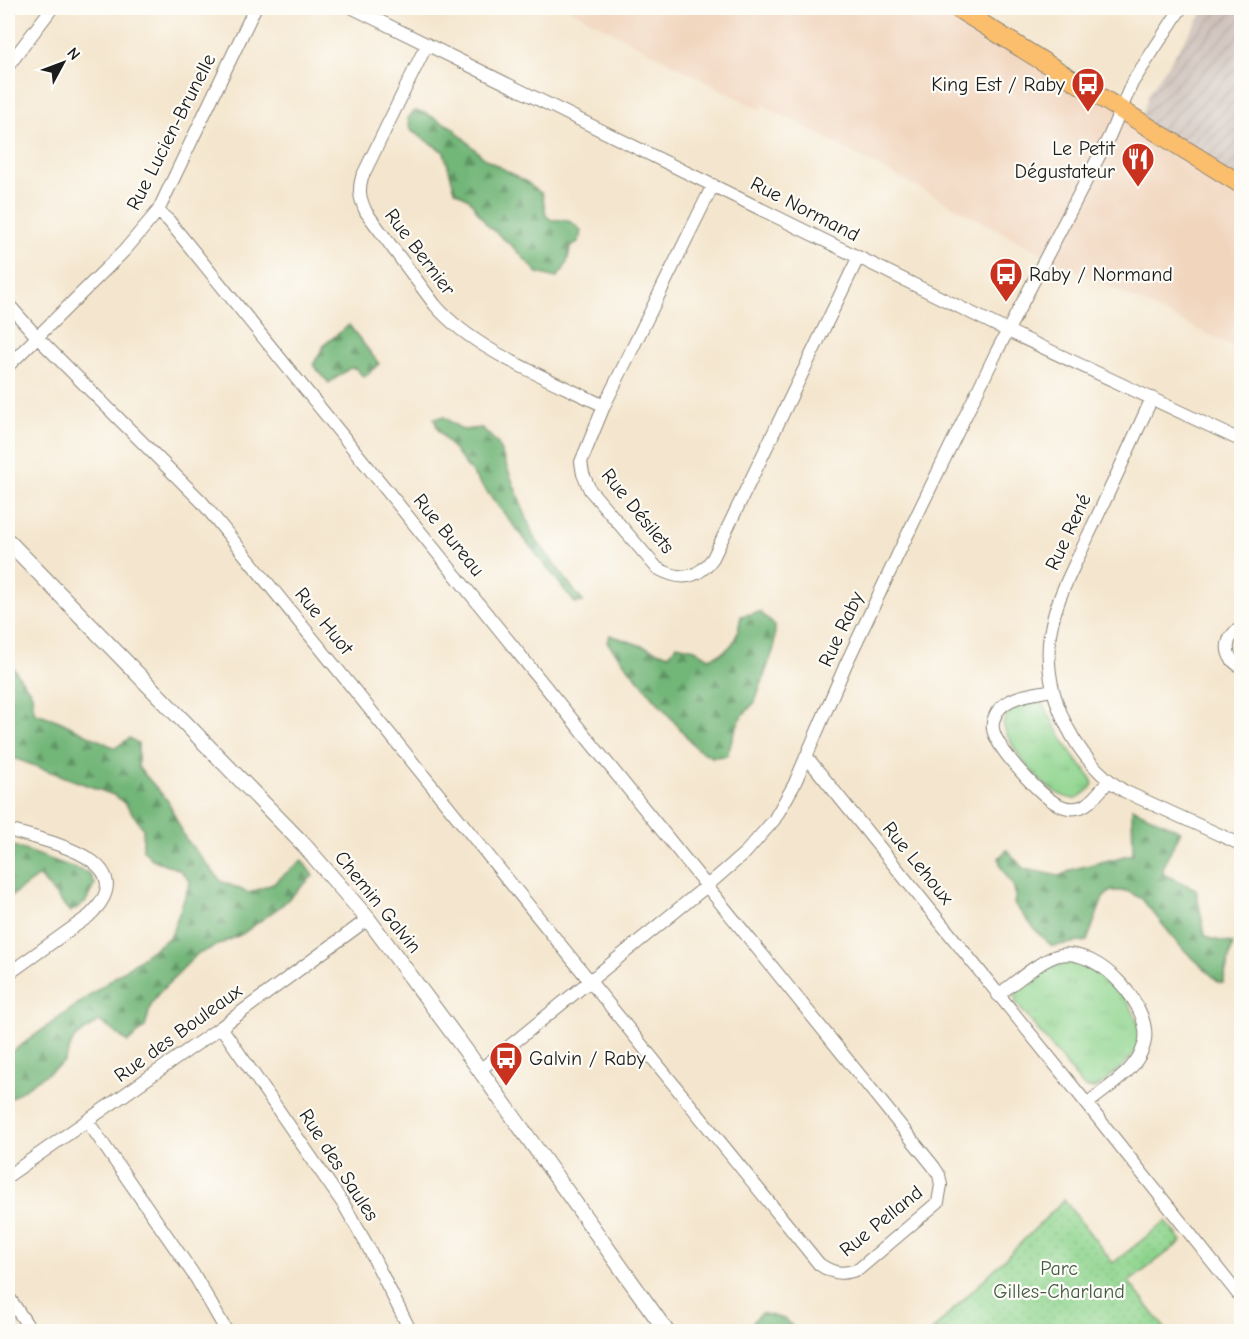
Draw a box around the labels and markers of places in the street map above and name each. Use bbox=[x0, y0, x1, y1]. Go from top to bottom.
bus stop icon: King Est / Raby bbox=[1070, 66, 1106, 113]
place label: King Est / Raby bbox=[931, 73, 1065, 96]
place label: Le Petit Dégustateur bbox=[1014, 137, 1116, 183]
restaurant icon: Le Petit Dégustateur bbox=[1120, 141, 1156, 188]
bus stop icon: Raby / Normand bbox=[988, 256, 1024, 303]
place label: Raby / Normand bbox=[1029, 263, 1173, 286]
bus stop icon: Galvin / Raby bbox=[488, 1040, 524, 1087]
place label: Galvin / Raby bbox=[529, 1047, 646, 1070]

